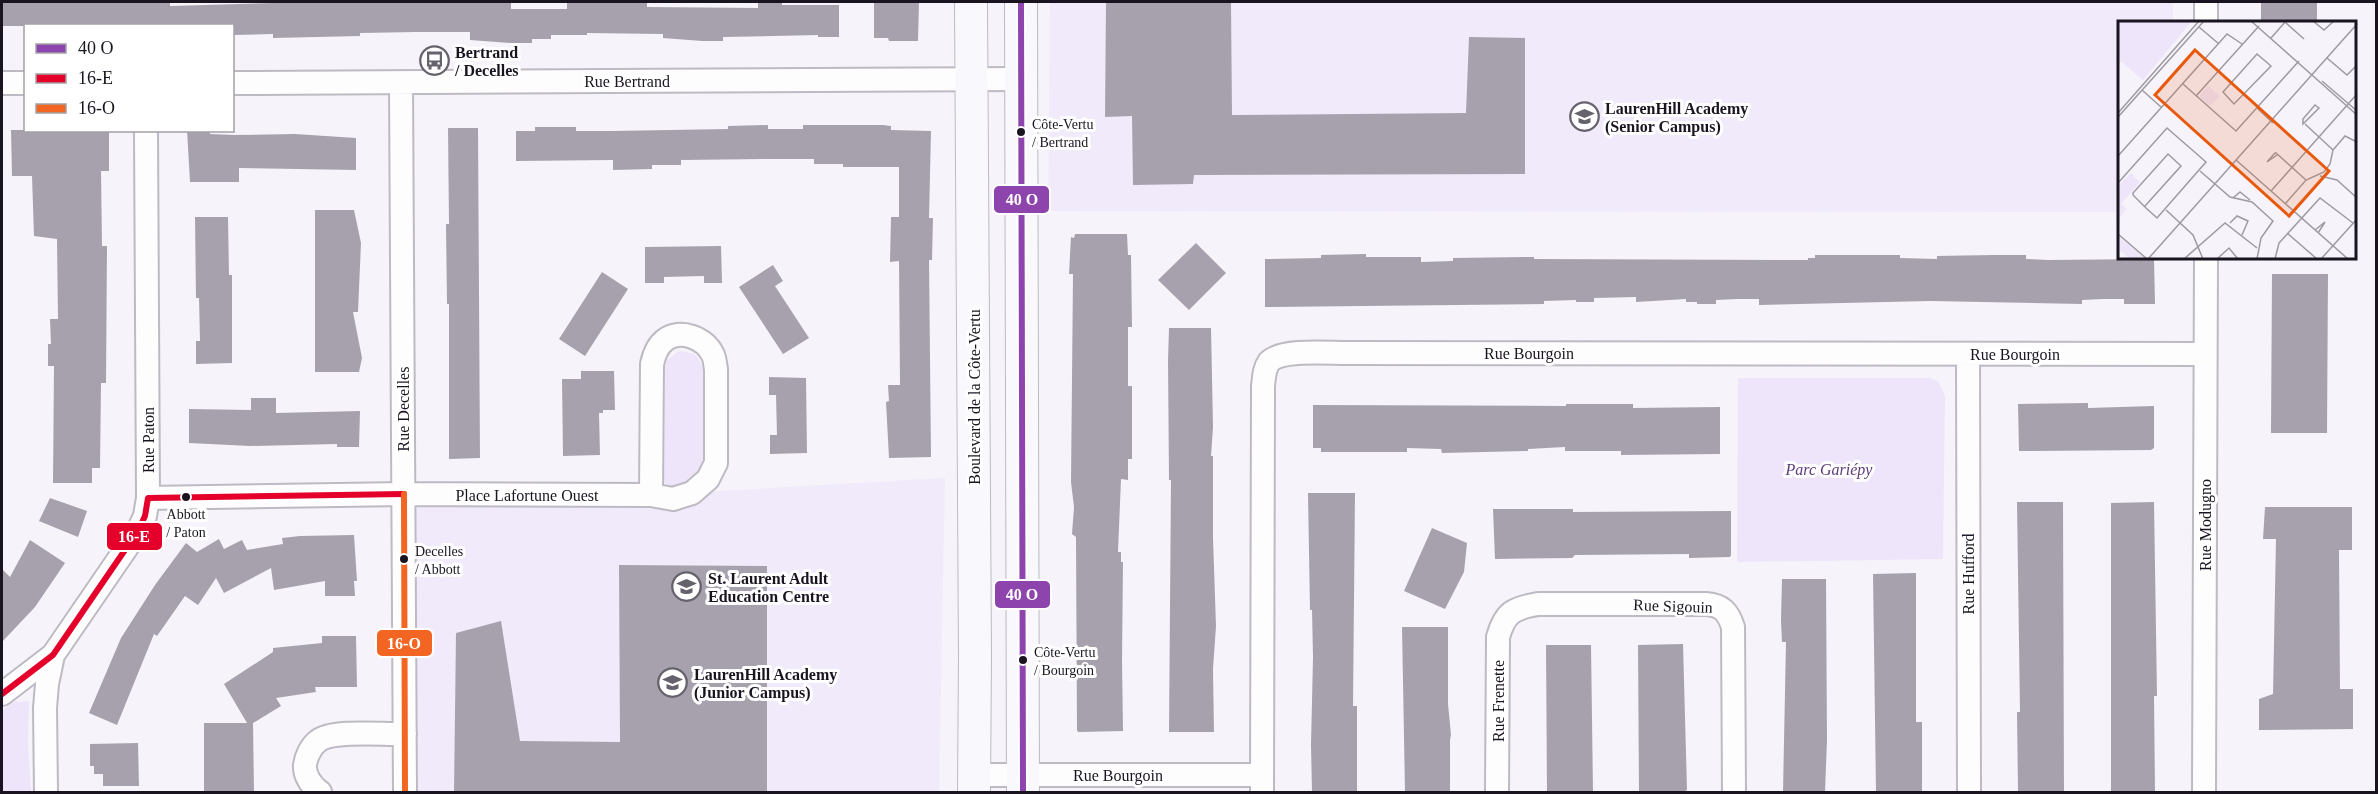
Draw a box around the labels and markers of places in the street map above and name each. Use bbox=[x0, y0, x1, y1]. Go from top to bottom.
place label: Bertrand / Decelles bbox=[454, 44, 519, 79]
bus stop icon: Bertrand / Decelles bbox=[418, 45, 450, 77]
place label: LaurenHill Academy (Senior Campus) bbox=[1605, 100, 1748, 136]
school or university icon: LaurenHill Academy (Senior Campus) bbox=[1568, 101, 1600, 133]
place label: Côte-Vertu / Bertrand bbox=[1032, 117, 1093, 150]
marker: Côte-Vertu / Bertrand bbox=[1015, 126, 1027, 138]
marker: Abbott / Paton bbox=[180, 491, 192, 503]
place label: Abbott / Paton bbox=[166, 507, 206, 540]
place label: Decelles / Abbott bbox=[415, 544, 463, 577]
marker: Decelles / Abbott bbox=[398, 553, 410, 565]
place label: St. Laurent Adult Education Centre bbox=[708, 570, 829, 605]
school or university icon: St. Laurent Adult Education Centre bbox=[671, 571, 703, 603]
place label: Côte-Vertu / Bourgoin bbox=[1034, 645, 1095, 678]
marker: Côte-Vertu / Bourgoin bbox=[1017, 654, 1029, 666]
place label: LaurenHill Academy (Junior Campus) bbox=[694, 666, 837, 702]
school or university icon: LaurenHill Academy (Junior Campus) bbox=[657, 667, 689, 699]

